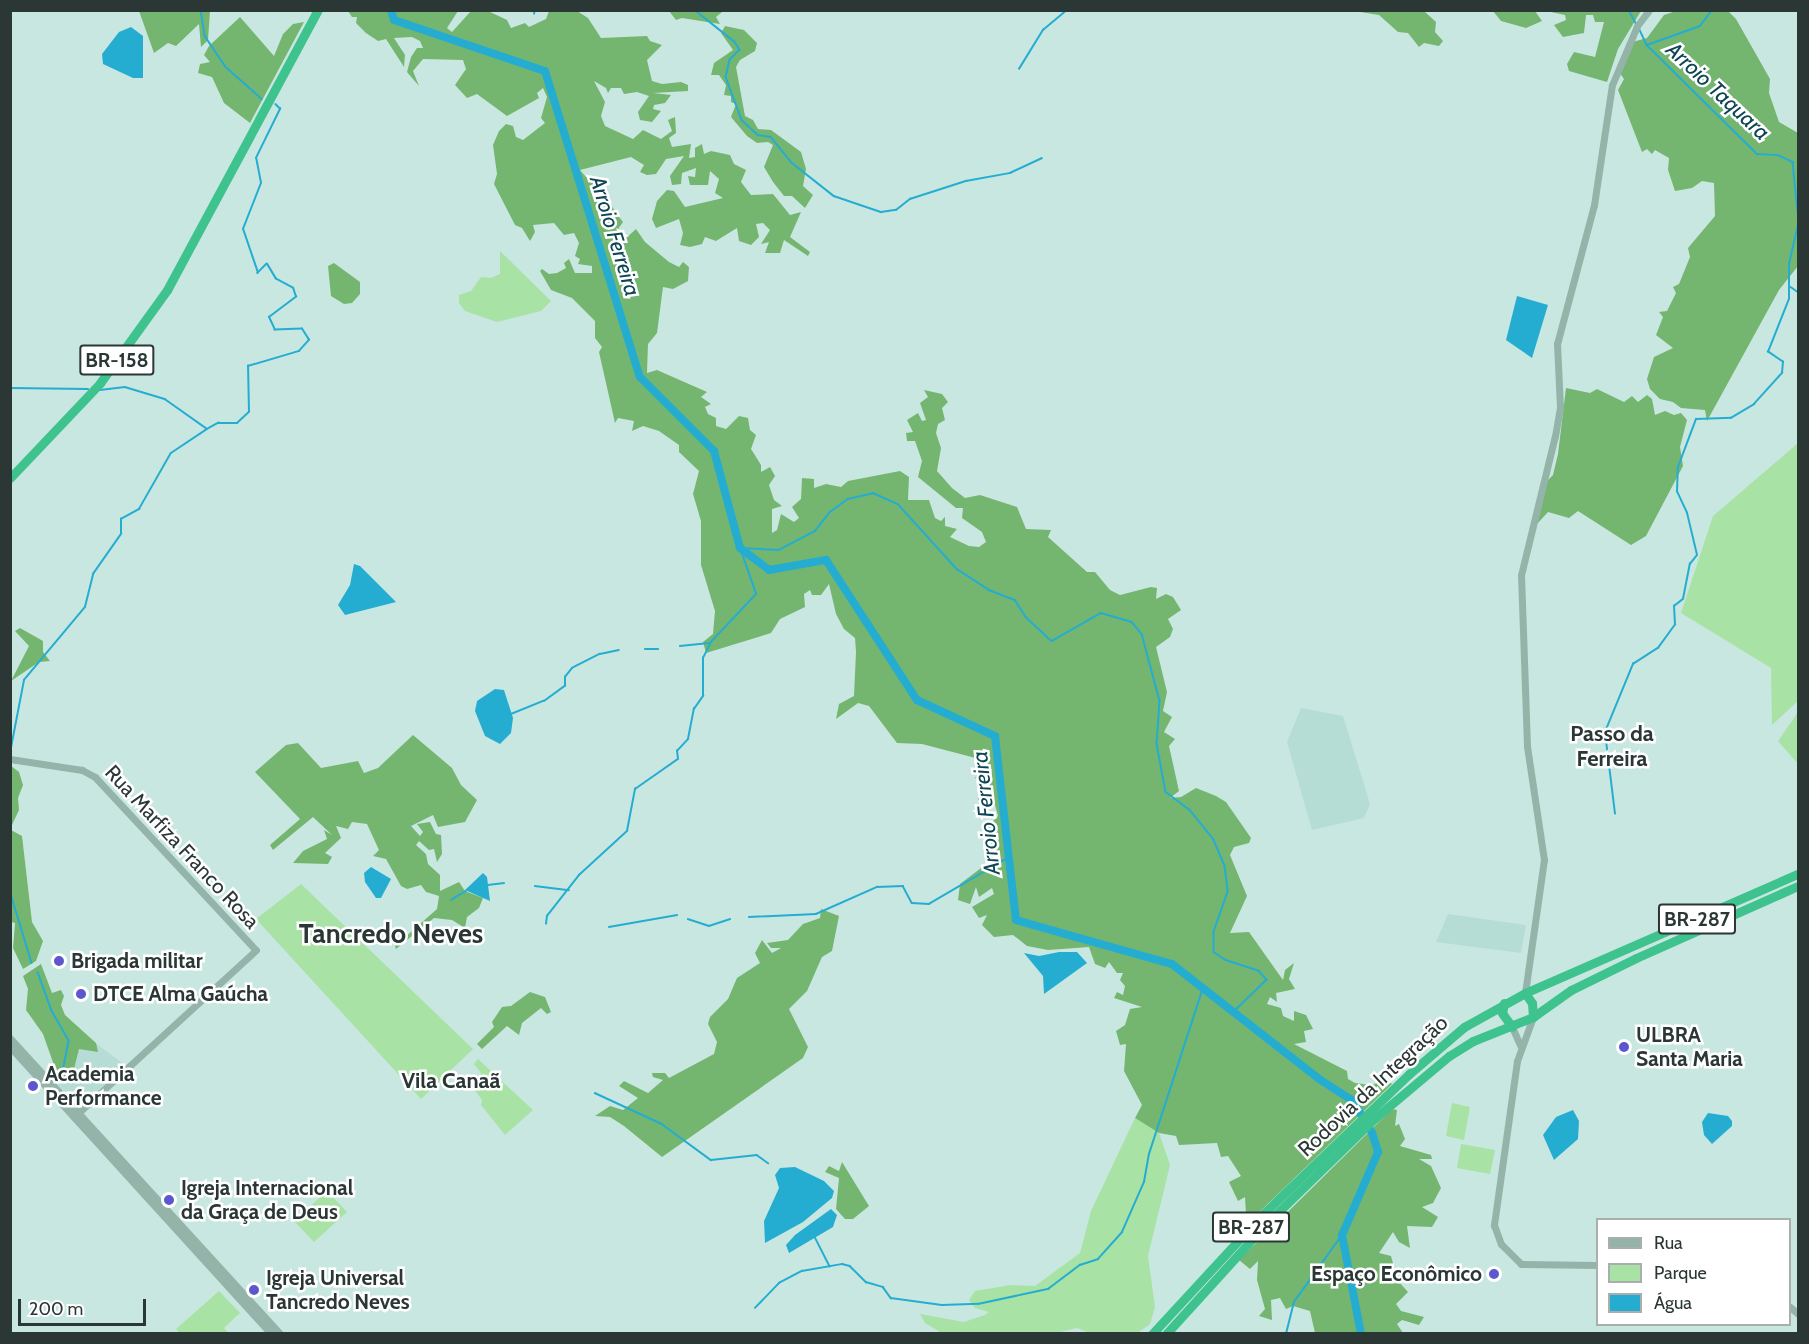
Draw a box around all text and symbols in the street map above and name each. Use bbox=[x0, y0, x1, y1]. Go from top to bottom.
water label: Arroio Taquara bbox=[1661, 36, 1775, 146]
water label: Arroio Ferreira bbox=[584, 173, 646, 299]
road number: BR-158 bbox=[78, 343, 156, 377]
district label: Passo da Ferreira bbox=[1570, 720, 1654, 772]
water label: Arroio Ferreira bbox=[966, 750, 1006, 876]
street label: Rua Marfiza Franco Rosa bbox=[100, 760, 264, 934]
road number: BR-287 bbox=[1656, 902, 1738, 936]
district label: Tancredo Neves bbox=[299, 918, 483, 950]
place label: Brigada militar bbox=[71, 948, 203, 974]
marker: Brigada militar bbox=[52, 954, 66, 968]
place label: DTCE Alma Gaúcha bbox=[93, 981, 268, 1007]
marker: DTCE Alma Gaúcha bbox=[74, 987, 88, 1001]
street label: Rodovia da Integração bbox=[1293, 1010, 1453, 1162]
place label: ULBRA Santa Maria bbox=[1636, 1022, 1743, 1072]
marker: ULBRA Santa Maria bbox=[1617, 1040, 1631, 1054]
place label: Academia Performance bbox=[45, 1061, 162, 1111]
district label: Vila Canaã bbox=[402, 1068, 500, 1094]
marker: Academia Performance bbox=[26, 1079, 40, 1093]
place label: Igreja Internacional da Graça de Deus bbox=[181, 1175, 353, 1225]
marker: Igreja Internacional da Graça de Deus bbox=[162, 1193, 176, 1207]
road number: BR-287 bbox=[1210, 1210, 1292, 1244]
legend bbox=[1596, 1218, 1791, 1326]
text: Rua bbox=[1654, 1232, 1683, 1254]
place label: Espaço Econômico bbox=[1311, 1261, 1482, 1287]
text: Parque bbox=[1654, 1262, 1707, 1284]
place label: Igreja Universal Tancredo Neves bbox=[266, 1265, 410, 1315]
marker: Espaço Econômico bbox=[1487, 1267, 1501, 1281]
marker: Igreja Universal Tancredo Neves bbox=[247, 1283, 261, 1297]
scale bar bbox=[21, 1287, 148, 1325]
text: Água bbox=[1654, 1292, 1692, 1314]
text: 200 m bbox=[29, 1298, 83, 1320]

